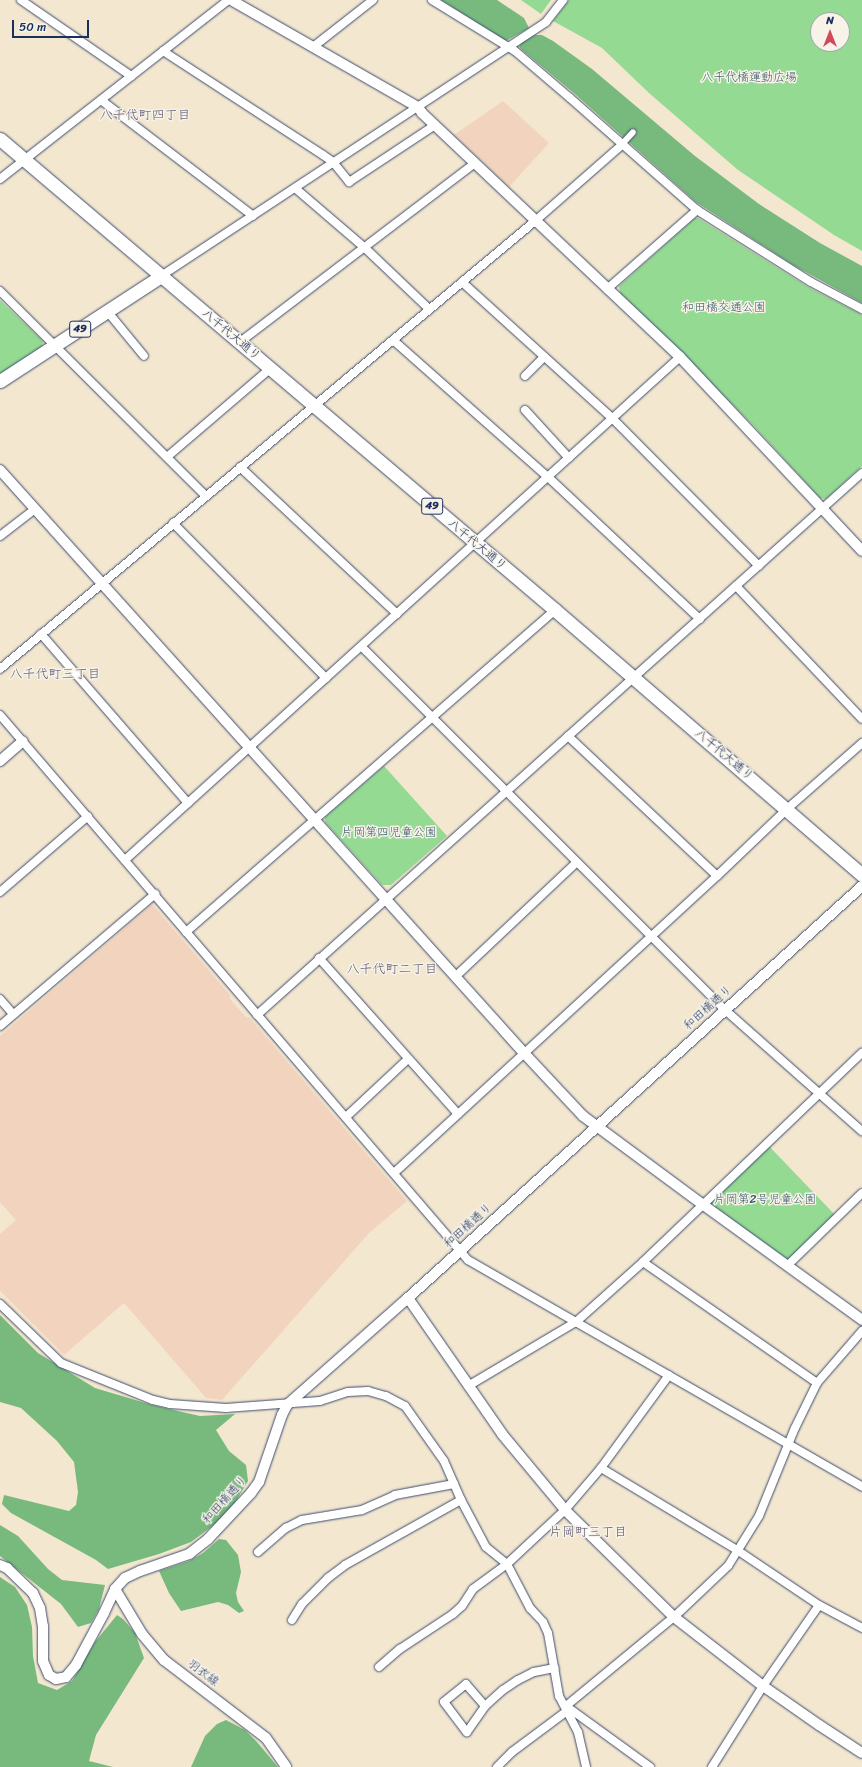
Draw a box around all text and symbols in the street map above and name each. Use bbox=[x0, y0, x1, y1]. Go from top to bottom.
text: N bbox=[826, 11, 834, 30]
scale bar bbox=[14, 12, 91, 38]
north arrow bbox=[810, 12, 850, 52]
text: 50 m bbox=[19, 16, 46, 38]
park label: 八千代橋運動広場 bbox=[701, 71, 797, 85]
district label: 八千代町四丁目 bbox=[100, 107, 190, 123]
park label: 和田橋交通公園 bbox=[682, 301, 766, 315]
street label: 八千代大通り bbox=[199, 306, 263, 364]
road number: 49 bbox=[69, 320, 91, 338]
road number: 49 bbox=[421, 497, 443, 515]
street label: 八千代大通り bbox=[445, 516, 509, 574]
district label: 八千代町三丁目 bbox=[10, 666, 100, 682]
street label: 八千代大通り bbox=[692, 726, 756, 784]
park label: 片岡第四児童公園 bbox=[341, 826, 437, 840]
district label: 八千代町二丁目 bbox=[347, 961, 437, 977]
street label: 和田橋通り bbox=[681, 983, 735, 1033]
park label: 片岡第2号児童公園 bbox=[714, 1193, 816, 1207]
street label: 和田橋通り bbox=[441, 1201, 495, 1251]
street label: 和田橋通り bbox=[200, 1473, 250, 1527]
district label: 片岡町三丁目 bbox=[549, 1524, 627, 1540]
street label: 羽衣線 bbox=[184, 1656, 222, 1690]

